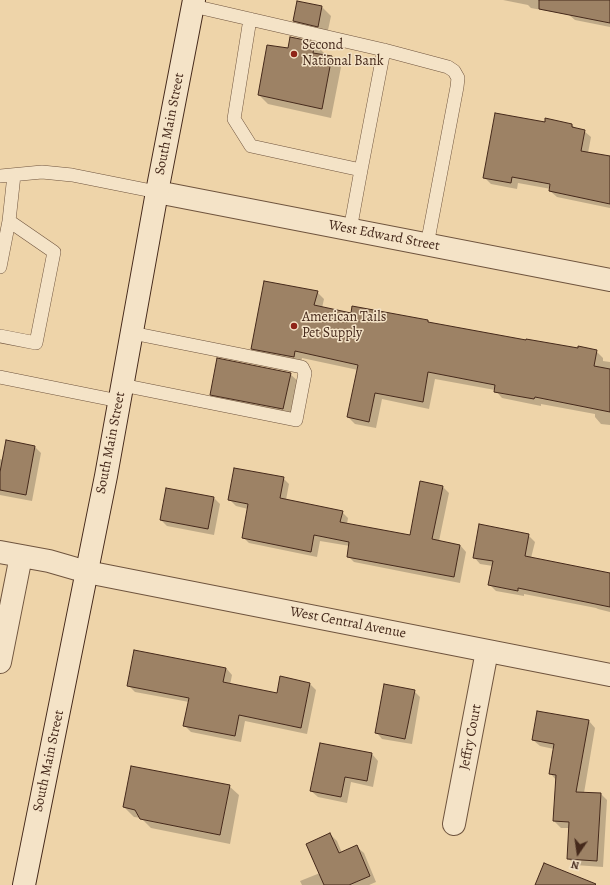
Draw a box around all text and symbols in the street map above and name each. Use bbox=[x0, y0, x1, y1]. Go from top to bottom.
place label: Second National Bank bbox=[302, 38, 384, 70]
marker: Second National Bank bbox=[289, 49, 299, 59]
street label: South Main Street bbox=[152, 72, 188, 176]
street label: West Edward Street bbox=[327, 217, 441, 255]
place label: American Tails Pet Supply bbox=[302, 310, 386, 342]
marker: American Tails Pet Supply bbox=[289, 321, 299, 331]
street label: South Main Street bbox=[93, 391, 129, 495]
street label: West Central Avenue bbox=[288, 604, 408, 642]
street label: Jeffry Court bbox=[456, 703, 486, 771]
street label: South Main Street bbox=[30, 709, 68, 813]
north arrow bbox=[558, 833, 598, 873]
text: N bbox=[570, 857, 581, 873]

